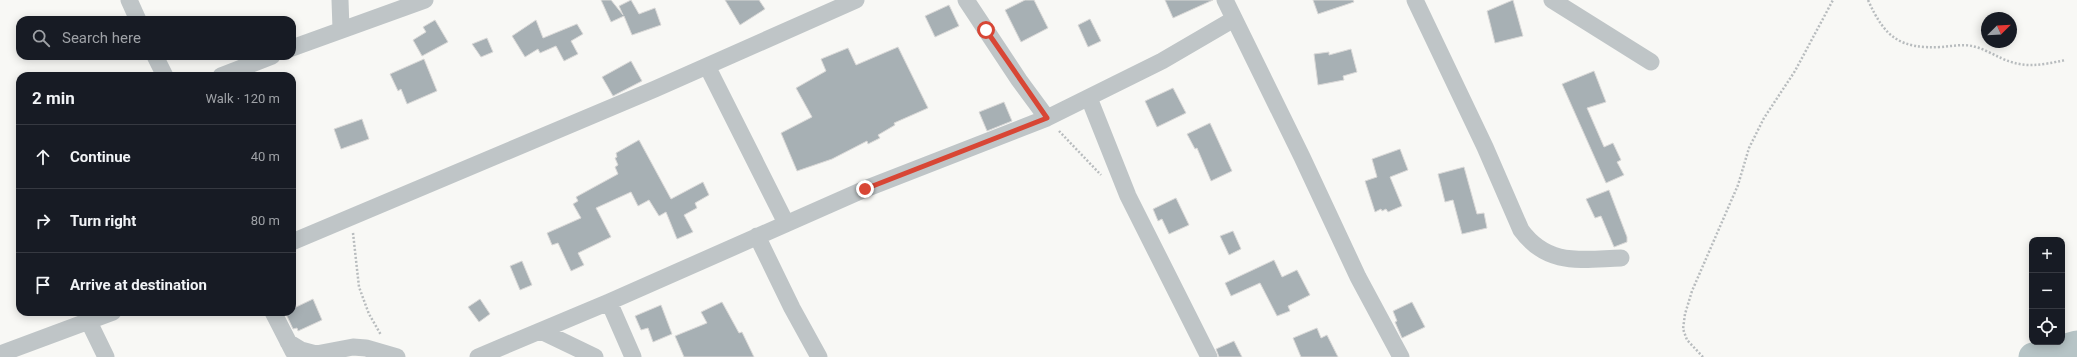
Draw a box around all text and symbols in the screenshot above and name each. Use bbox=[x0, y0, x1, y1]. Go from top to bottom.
north arrow bbox=[1981, 12, 2017, 48]
search box bbox=[16, 16, 296, 60]
route start bbox=[977, 21, 995, 39]
icon: search bbox=[30, 27, 52, 49]
text: Search here bbox=[62, 29, 141, 47]
text: 2 min bbox=[32, 88, 75, 108]
text: Walk · 120 m bbox=[205, 91, 280, 106]
icon: ahead bbox=[32, 146, 54, 168]
text: Continue bbox=[70, 148, 131, 166]
text: 40 m bbox=[251, 149, 280, 164]
route end bbox=[856, 180, 874, 198]
icon: right bbox=[32, 210, 54, 232]
text: Turn right bbox=[70, 212, 136, 230]
text: 80 m bbox=[251, 213, 280, 228]
map controls bbox=[2029, 237, 2065, 345]
button: + bbox=[2029, 237, 2065, 273]
button: − bbox=[2029, 273, 2065, 309]
icon: arrive bbox=[32, 274, 54, 296]
text: Arrive at destination bbox=[70, 276, 207, 294]
button: locate bbox=[2029, 309, 2065, 345]

